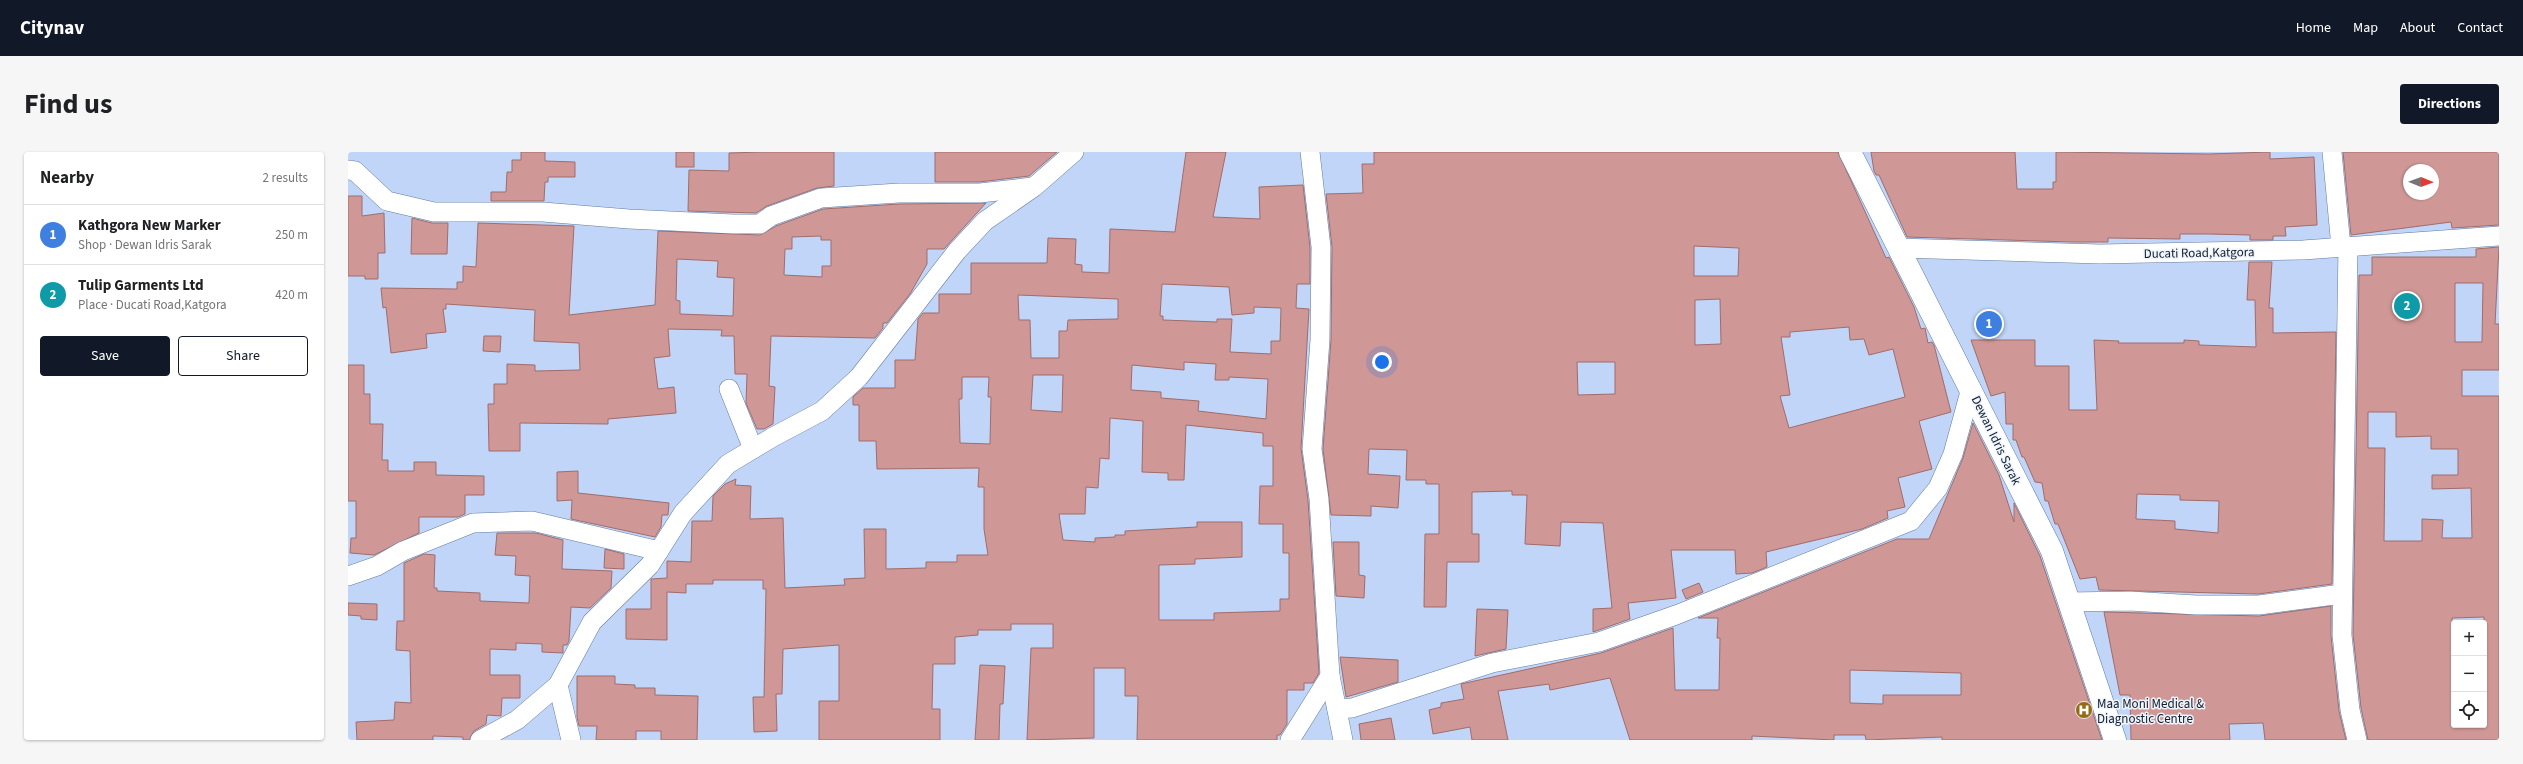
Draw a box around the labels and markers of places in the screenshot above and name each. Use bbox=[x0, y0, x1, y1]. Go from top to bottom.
pin: 2 bbox=[2394, 291, 2420, 321]
pin: 1 bbox=[1976, 309, 2002, 339]
place label: Maa Moni Medical & Diagnostic Centre bbox=[2097, 695, 2204, 728]
hospital icon: Maa Moni Medical & Diagnostic Centre bbox=[2074, 700, 2094, 720]

